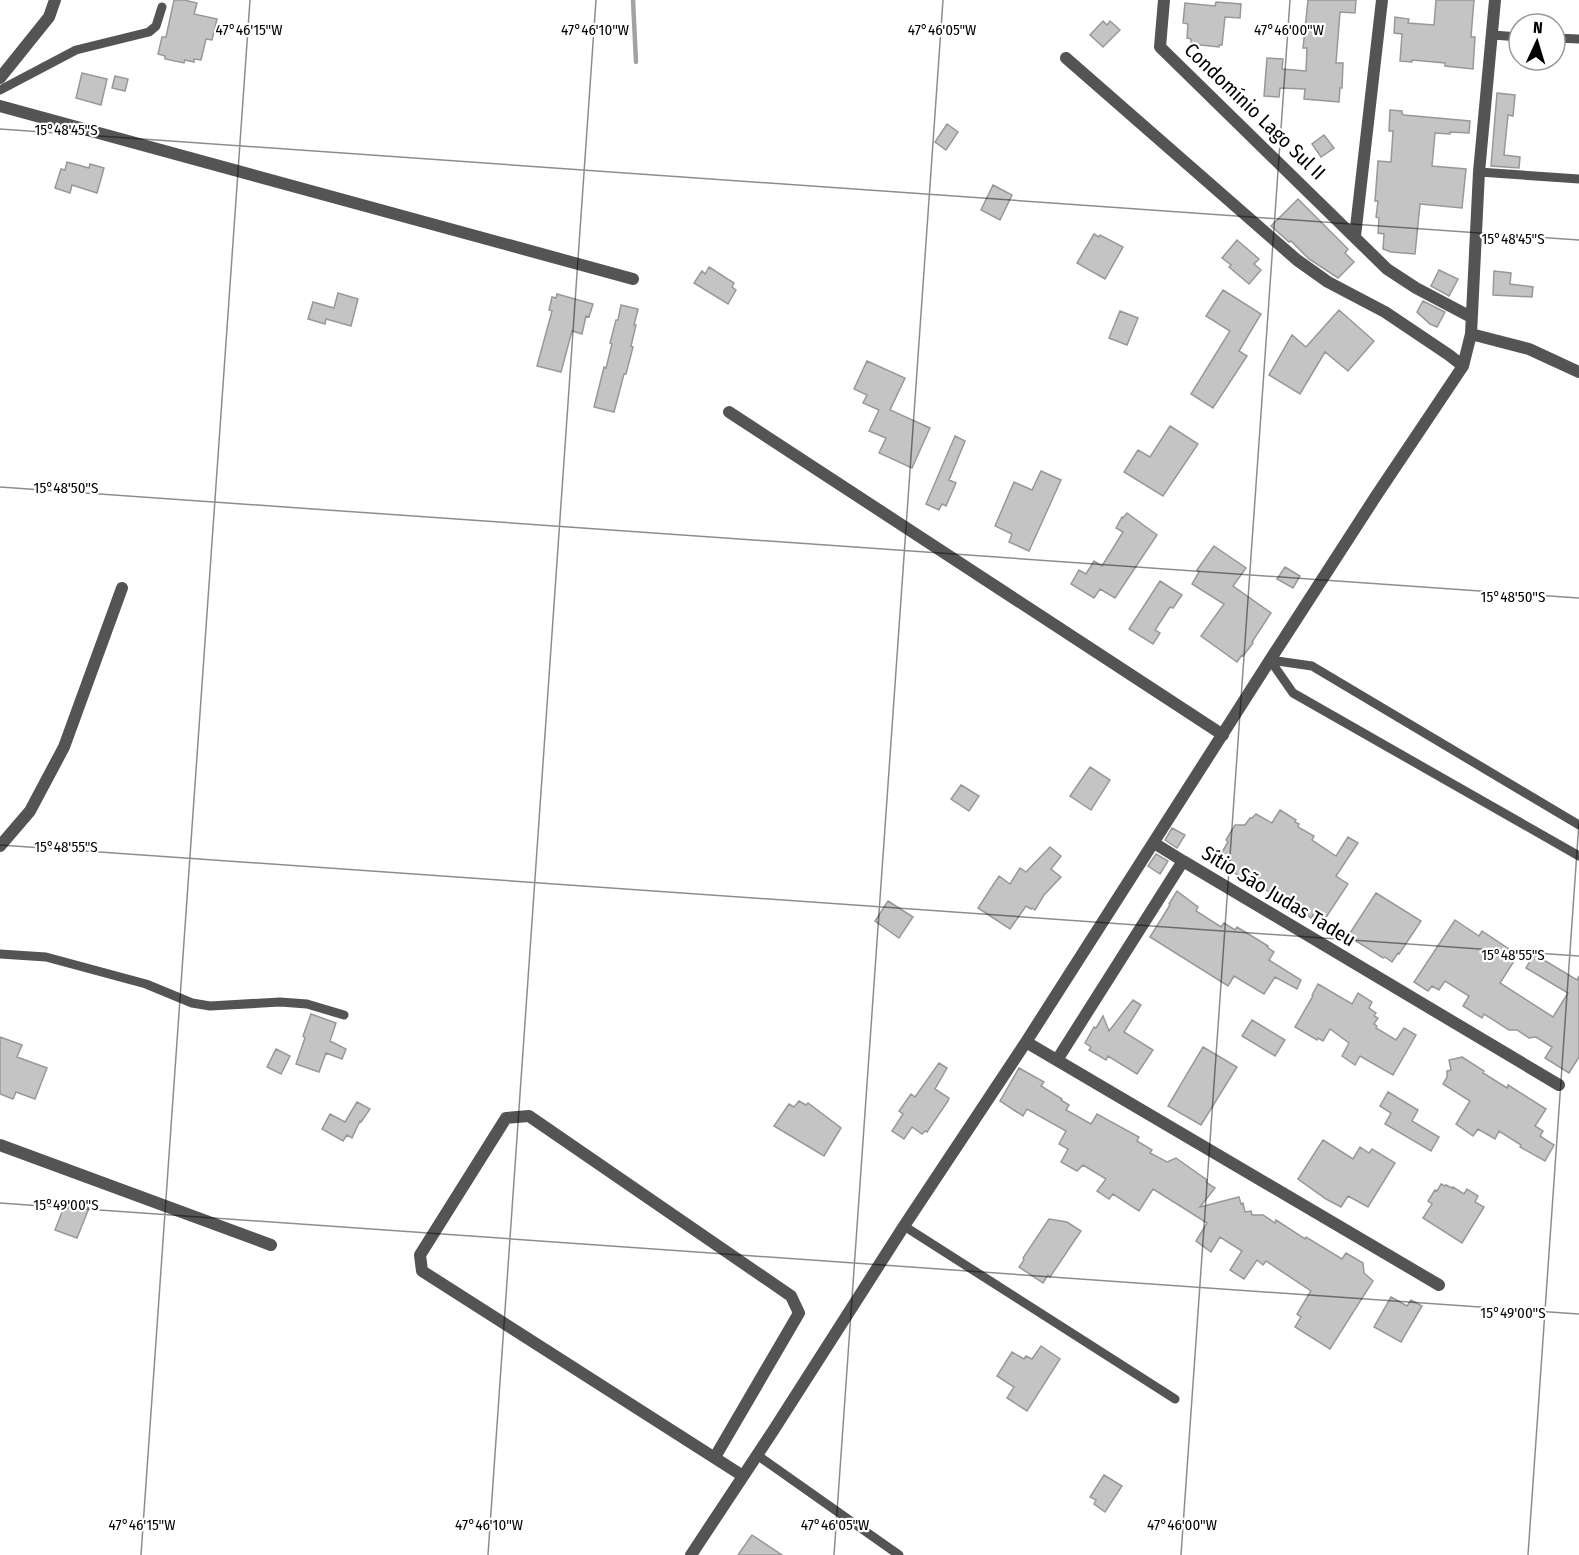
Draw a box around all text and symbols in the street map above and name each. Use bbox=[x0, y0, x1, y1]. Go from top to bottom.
north arrow bbox=[1507, 12, 1567, 72]
text: N bbox=[1533, 18, 1543, 37]
text: 47°46'15"W bbox=[216, 21, 282, 39]
text: 47°46'10"W bbox=[561, 21, 629, 39]
text: 47°46'05"W bbox=[908, 21, 976, 39]
text: 47°46'00"W bbox=[1254, 21, 1324, 39]
street label: Condomínio Lago Sul II bbox=[1179, 38, 1331, 184]
text: 15°48'45"S bbox=[34, 121, 98, 139]
text: 15°48'45"S bbox=[1481, 230, 1545, 248]
text: 15°48'50"S bbox=[34, 479, 98, 497]
text: 15°48'50"S bbox=[1481, 588, 1545, 606]
text: 15°48'55"S bbox=[34, 838, 98, 856]
street label: Sítio São Judas Tadeu bbox=[1198, 841, 1360, 951]
text: 15°48'55"S bbox=[1481, 946, 1545, 964]
text: 15°49'00"S bbox=[33, 1196, 99, 1214]
text: 15°49'00"S bbox=[1480, 1304, 1546, 1322]
text: 47°46'15"W bbox=[109, 1516, 175, 1534]
text: 47°46'10"W bbox=[455, 1516, 523, 1534]
text: 47°46'05"W bbox=[801, 1516, 869, 1534]
text: 47°46'00"W bbox=[1147, 1516, 1217, 1534]

